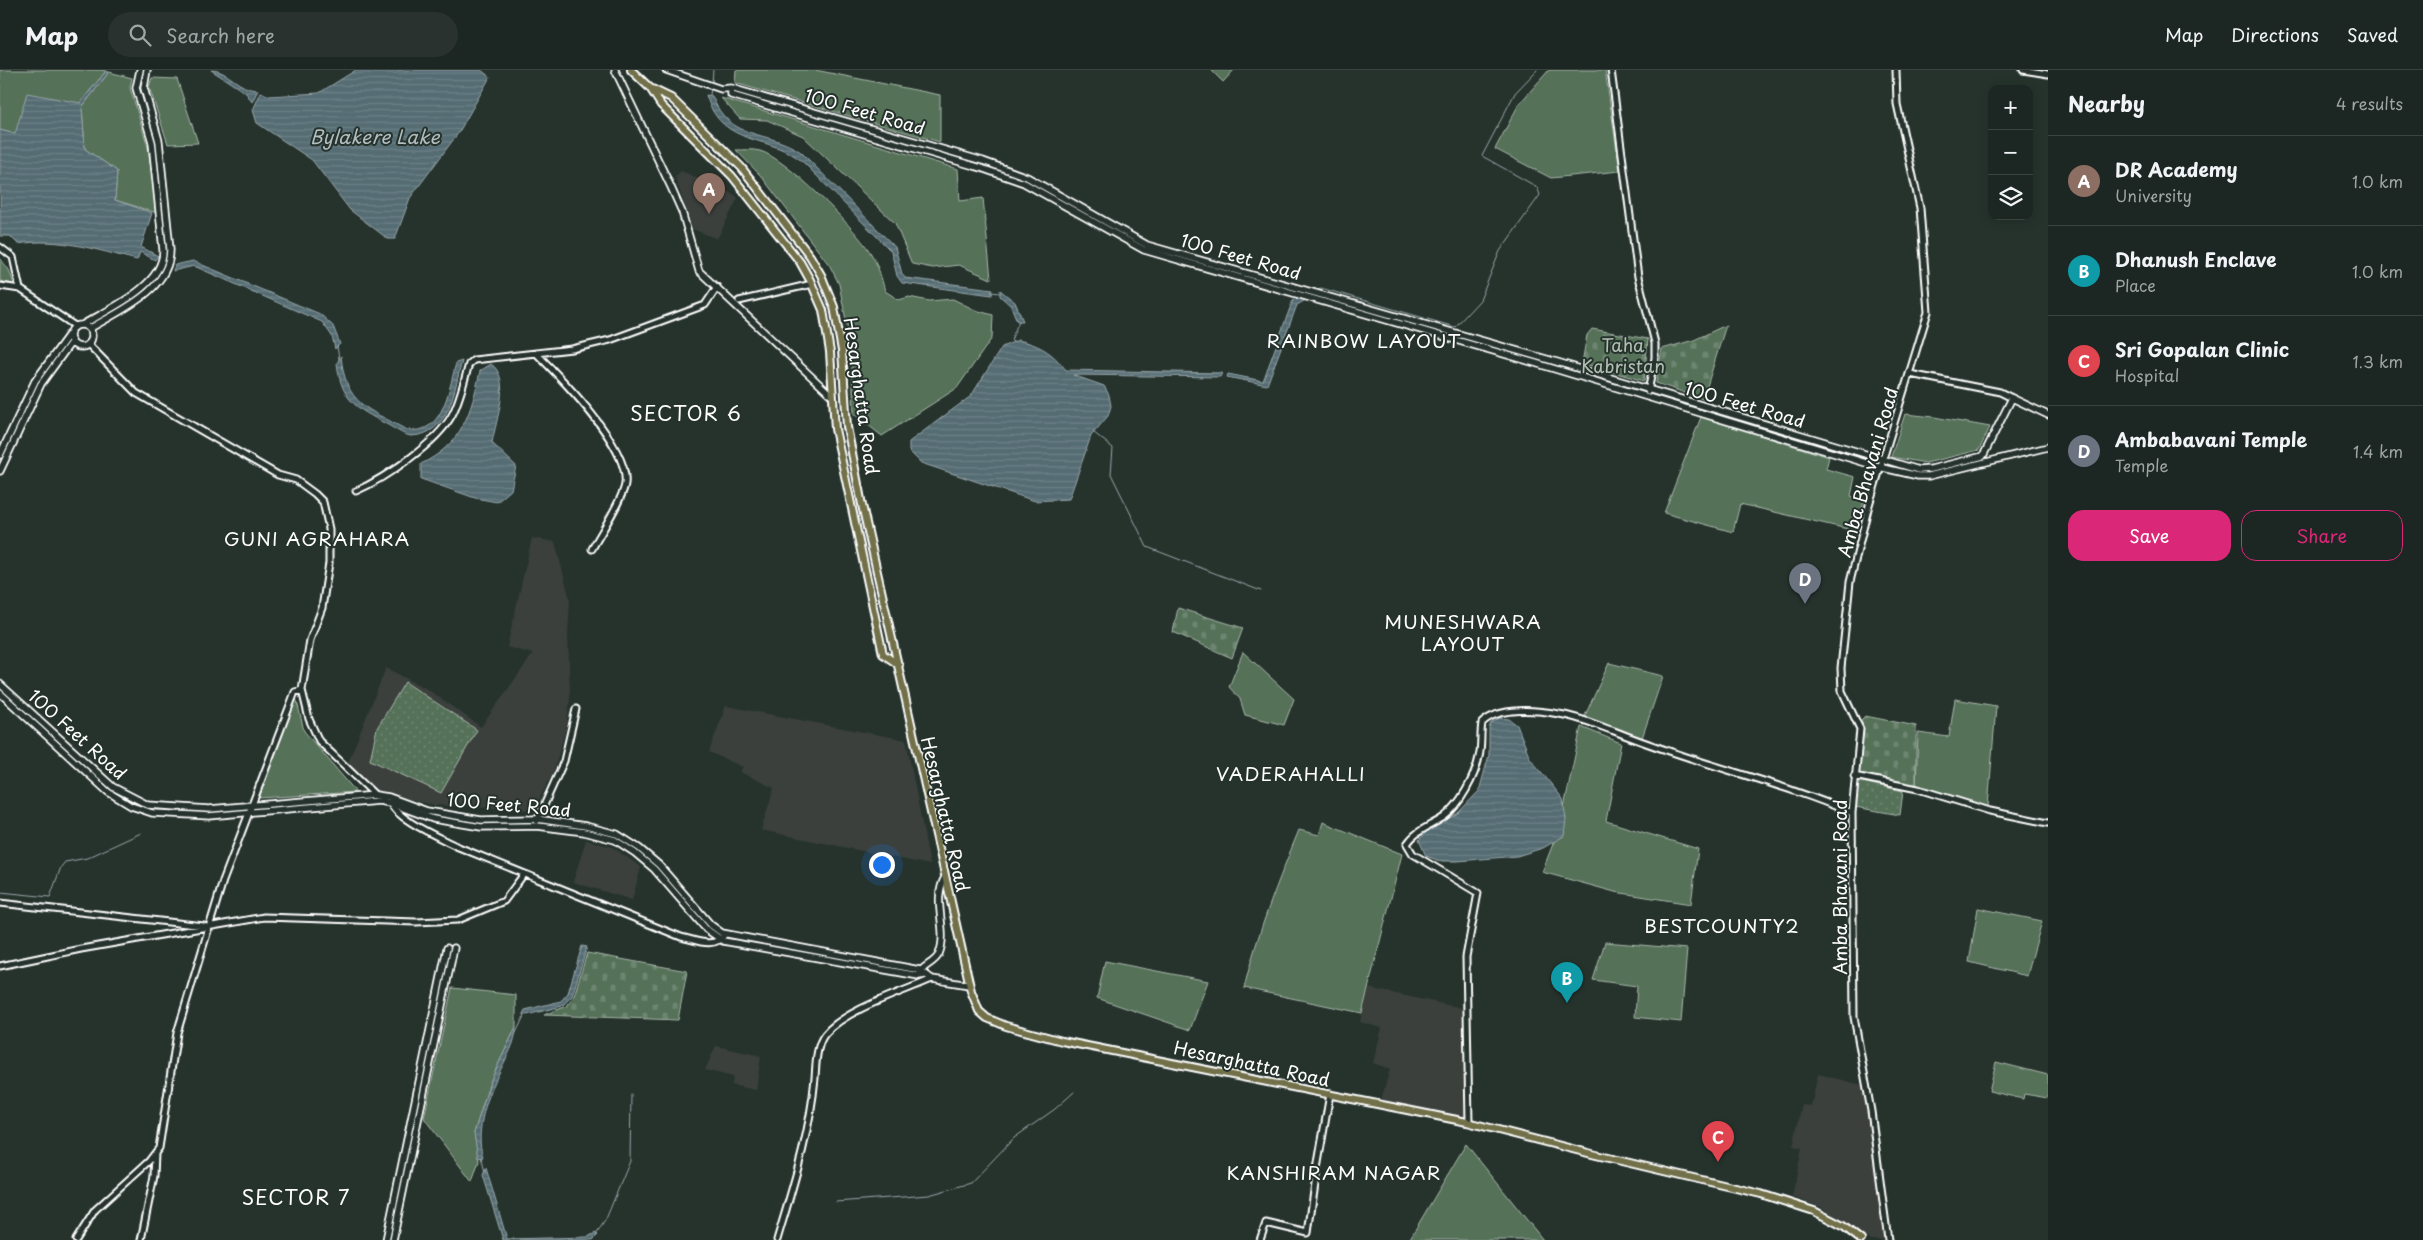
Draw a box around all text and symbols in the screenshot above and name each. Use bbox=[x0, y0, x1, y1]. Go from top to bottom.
search box bbox=[108, 12, 458, 57]
text: Map bbox=[25, 17, 78, 53]
icon: search bbox=[126, 21, 154, 49]
text: Search here bbox=[166, 21, 275, 49]
text: Map bbox=[2165, 21, 2203, 48]
text: Directions bbox=[2231, 21, 2319, 48]
text: Saved bbox=[2347, 21, 2398, 48]
street label: 100 Feet Road bbox=[802, 81, 928, 141]
map controls bbox=[1988, 85, 2033, 220]
button: + bbox=[1988, 85, 2033, 130]
text: Nearby bbox=[2068, 87, 2145, 119]
text: 4 results bbox=[2336, 91, 2403, 115]
water label: Bylakere Lake bbox=[310, 122, 441, 150]
button: − bbox=[1988, 130, 2033, 175]
text: DR Academy bbox=[2115, 155, 2238, 183]
text: A bbox=[2078, 169, 2090, 193]
text: 1.0 km bbox=[2352, 169, 2403, 193]
pin: A bbox=[693, 173, 725, 214]
button: layers bbox=[1988, 175, 2033, 220]
text: University bbox=[2115, 183, 2192, 207]
street label: 100 Feet Road bbox=[1178, 226, 1304, 286]
text: Dhanush Enclave bbox=[2115, 245, 2277, 273]
text: B bbox=[2079, 259, 2089, 283]
text: 1.0 km bbox=[2352, 259, 2403, 283]
text: Place bbox=[2115, 273, 2156, 297]
street label: Hesarghatta Road bbox=[838, 316, 886, 476]
district label: RAINBOW LAYOUT bbox=[1267, 326, 1461, 354]
park label: Taha Kabristan bbox=[1581, 331, 1665, 379]
text: Sri Gopalan Clinic bbox=[2115, 335, 2289, 363]
text: C bbox=[2078, 349, 2090, 373]
text: 1.3 km bbox=[2353, 349, 2403, 373]
text: Hospital bbox=[2115, 363, 2179, 387]
street label: 100 Feet Road bbox=[1682, 374, 1808, 434]
street label: Amba Bhavani Road bbox=[1830, 384, 1904, 560]
district label: SECTOR 6 bbox=[630, 398, 742, 428]
text: Ambabavani Temple bbox=[2115, 425, 2307, 453]
text: D bbox=[2078, 439, 2090, 463]
text: 1.4 km bbox=[2353, 439, 2403, 463]
text: Temple bbox=[2115, 453, 2168, 477]
button: Save bbox=[2068, 510, 2231, 561]
button: Share bbox=[2241, 510, 2403, 561]
district label: GUNI AGRAHARA bbox=[224, 524, 410, 552]
pin: D bbox=[1789, 563, 1821, 604]
district label: MUNESHWARA LAYOUT bbox=[1384, 607, 1542, 657]
street label: 100 Feet Road bbox=[23, 682, 133, 786]
street label: Hesarghatta Road bbox=[915, 734, 977, 894]
district label: VADERAHALLI bbox=[1216, 759, 1366, 787]
street label: 100 Feet Road bbox=[446, 785, 572, 823]
street label: Amba Bhavani Road bbox=[1826, 799, 1853, 975]
your location bbox=[869, 852, 895, 878]
district label: BESTCOUNTY2 bbox=[1644, 911, 1800, 939]
pin: B bbox=[1551, 962, 1583, 1003]
street label: Hesarghatta Road bbox=[1172, 1033, 1332, 1093]
pin: C bbox=[1702, 1121, 1734, 1162]
district label: KANSHIRAM NAGAR bbox=[1226, 1158, 1442, 1186]
district label: SECTOR 7 bbox=[242, 1182, 350, 1212]

